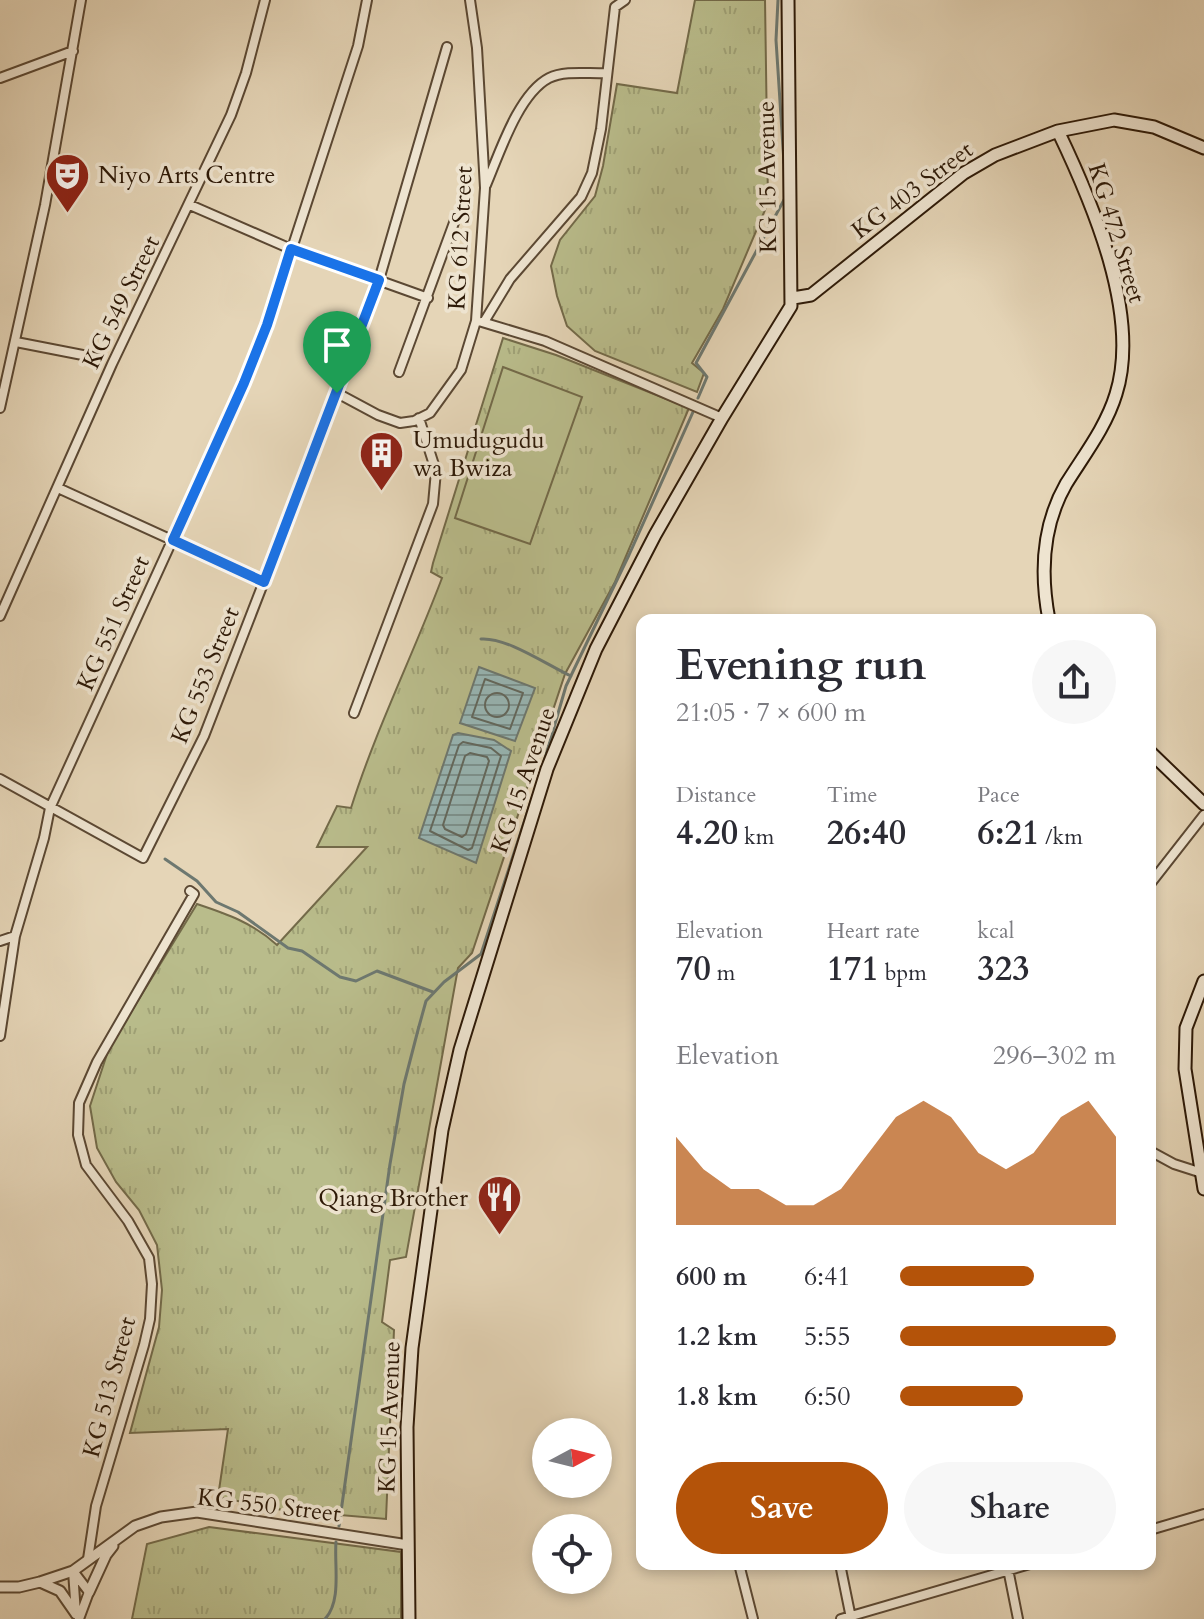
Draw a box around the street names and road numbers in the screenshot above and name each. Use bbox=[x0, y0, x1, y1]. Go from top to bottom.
street label: KG 15 Avenue bbox=[750, 101, 785, 253]
street label: KG 403 Street bbox=[845, 134, 980, 247]
street label: KG 472 Street bbox=[1080, 159, 1154, 307]
street label: KG 612 Street bbox=[440, 165, 481, 311]
street label: KG 549 Street bbox=[75, 230, 168, 374]
street label: KG 551 Street bbox=[69, 550, 158, 696]
street label: KG 553 Street bbox=[163, 602, 248, 748]
street label: KG 15 Avenue bbox=[483, 703, 564, 857]
street label: KG 513 Street bbox=[75, 1313, 144, 1461]
street label: KG 15 Avenue bbox=[370, 1340, 409, 1494]
street label: KG 550 Street bbox=[195, 1480, 343, 1531]

